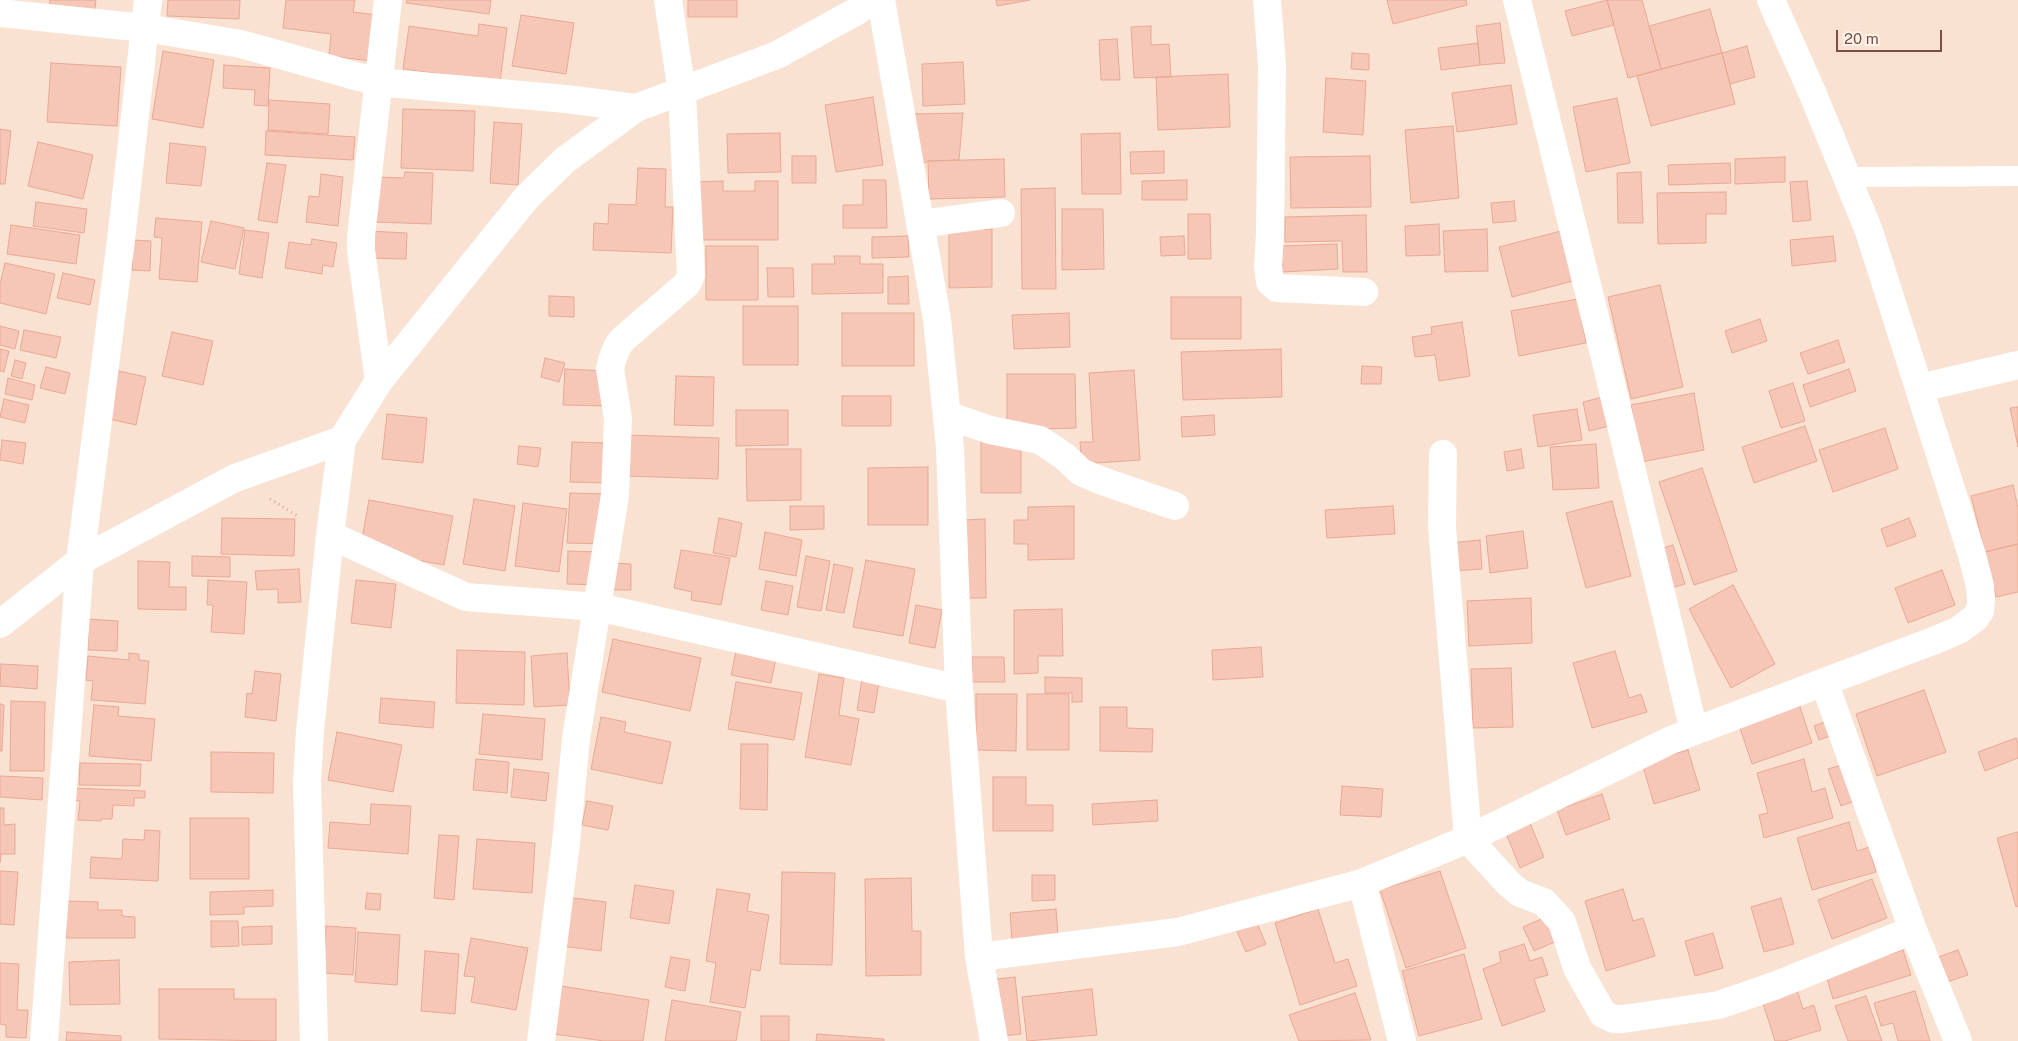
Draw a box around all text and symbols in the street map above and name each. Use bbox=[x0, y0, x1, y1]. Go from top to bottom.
scale bar bbox=[1838, 20, 1944, 52]
text: 20 m bbox=[1844, 30, 1879, 47]

